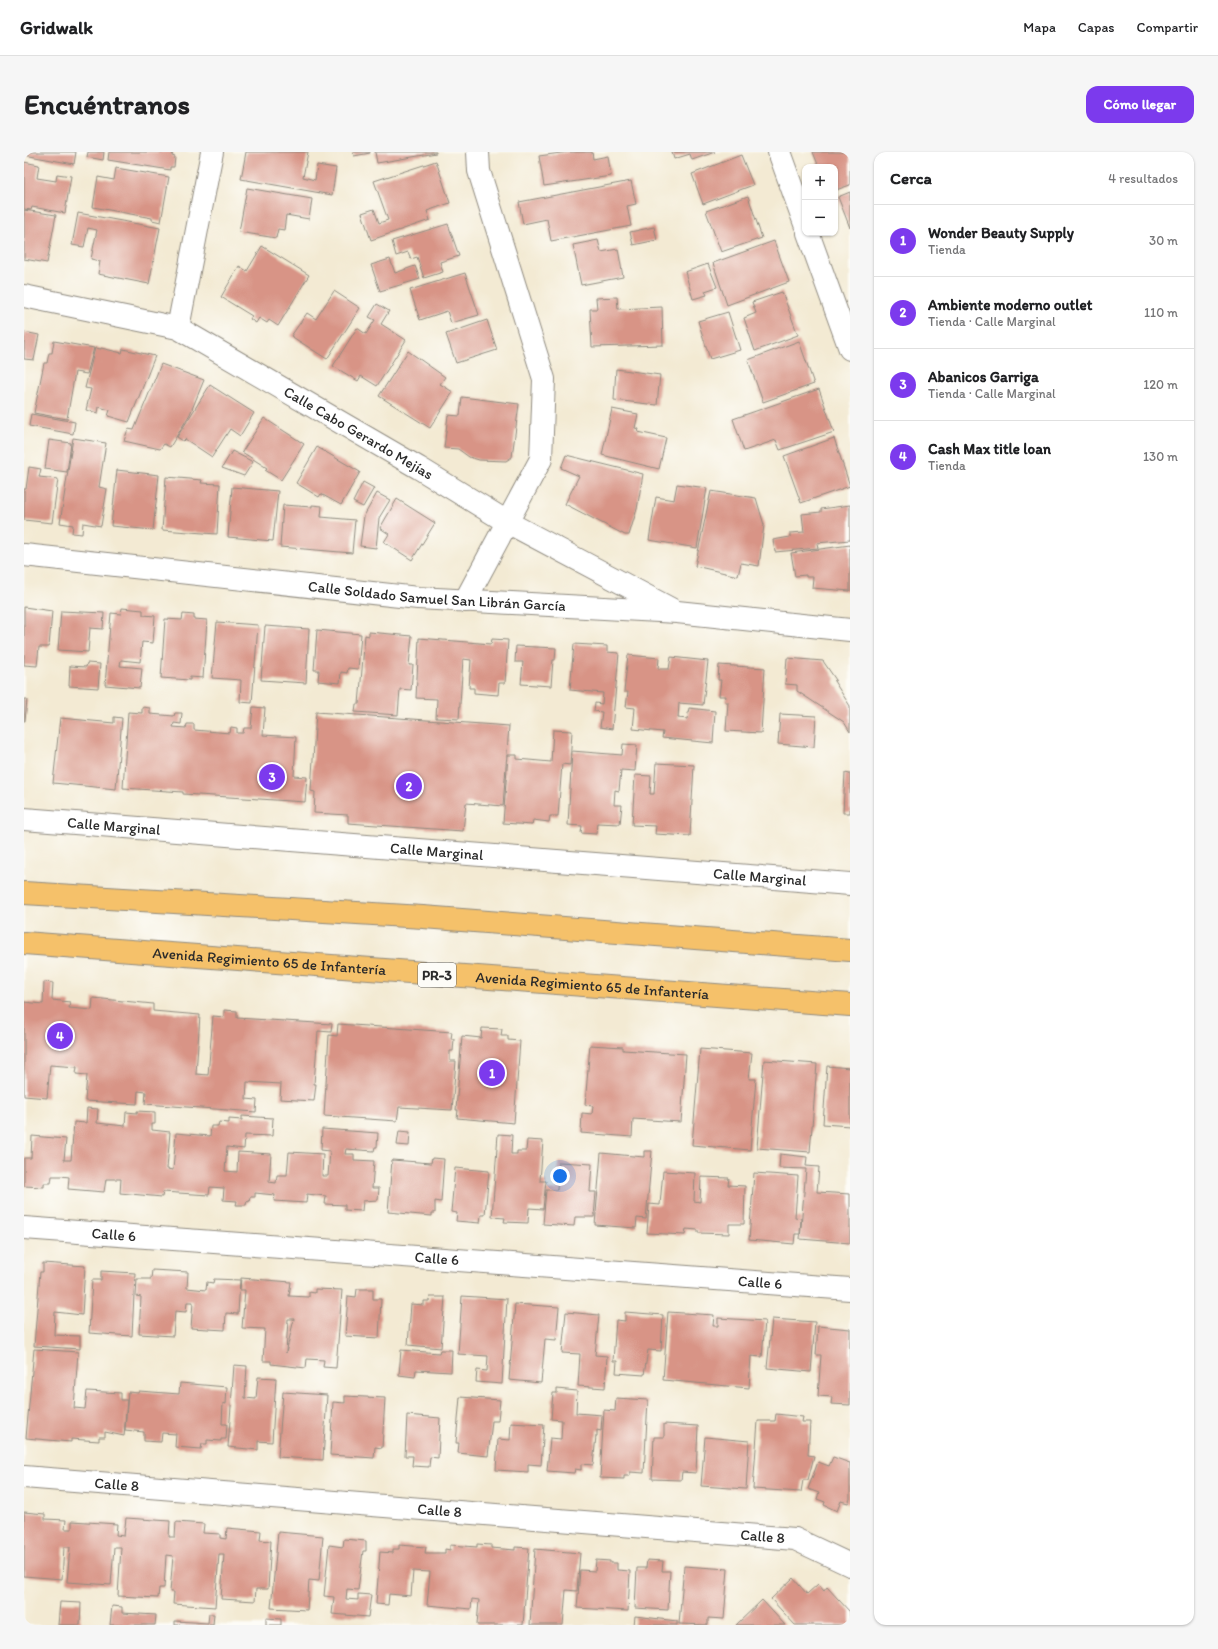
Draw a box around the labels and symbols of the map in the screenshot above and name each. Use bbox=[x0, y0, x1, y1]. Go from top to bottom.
street label: Calle Cabo Gerardo Mejías bbox=[280, 382, 437, 484]
street label: Calle Soldado Samuel San Librán García bbox=[307, 577, 567, 615]
pin: 3 bbox=[259, 762, 285, 792]
pin: 2 bbox=[396, 771, 422, 801]
street label: Calle Marginal bbox=[66, 813, 162, 839]
street label: Calle Marginal bbox=[389, 839, 485, 864]
street label: Calle Marginal bbox=[712, 864, 808, 890]
street label: Avenida Regimiento 65 de Infantería bbox=[152, 944, 387, 979]
road number: PR-3 bbox=[418, 963, 456, 987]
street label: Avenida Regimiento 65 de Infantería bbox=[475, 968, 710, 1003]
pin: 4 bbox=[47, 1021, 73, 1051]
pin: 1 bbox=[479, 1058, 505, 1088]
your location bbox=[550, 1166, 570, 1186]
street label: Calle 6 bbox=[91, 1224, 137, 1245]
street label: Calle 6 bbox=[414, 1248, 460, 1269]
street label: Calle 6 bbox=[737, 1272, 783, 1293]
street label: Calle 8 bbox=[94, 1474, 140, 1495]
street label: Calle 8 bbox=[417, 1500, 463, 1521]
street label: Calle 8 bbox=[740, 1526, 786, 1547]

